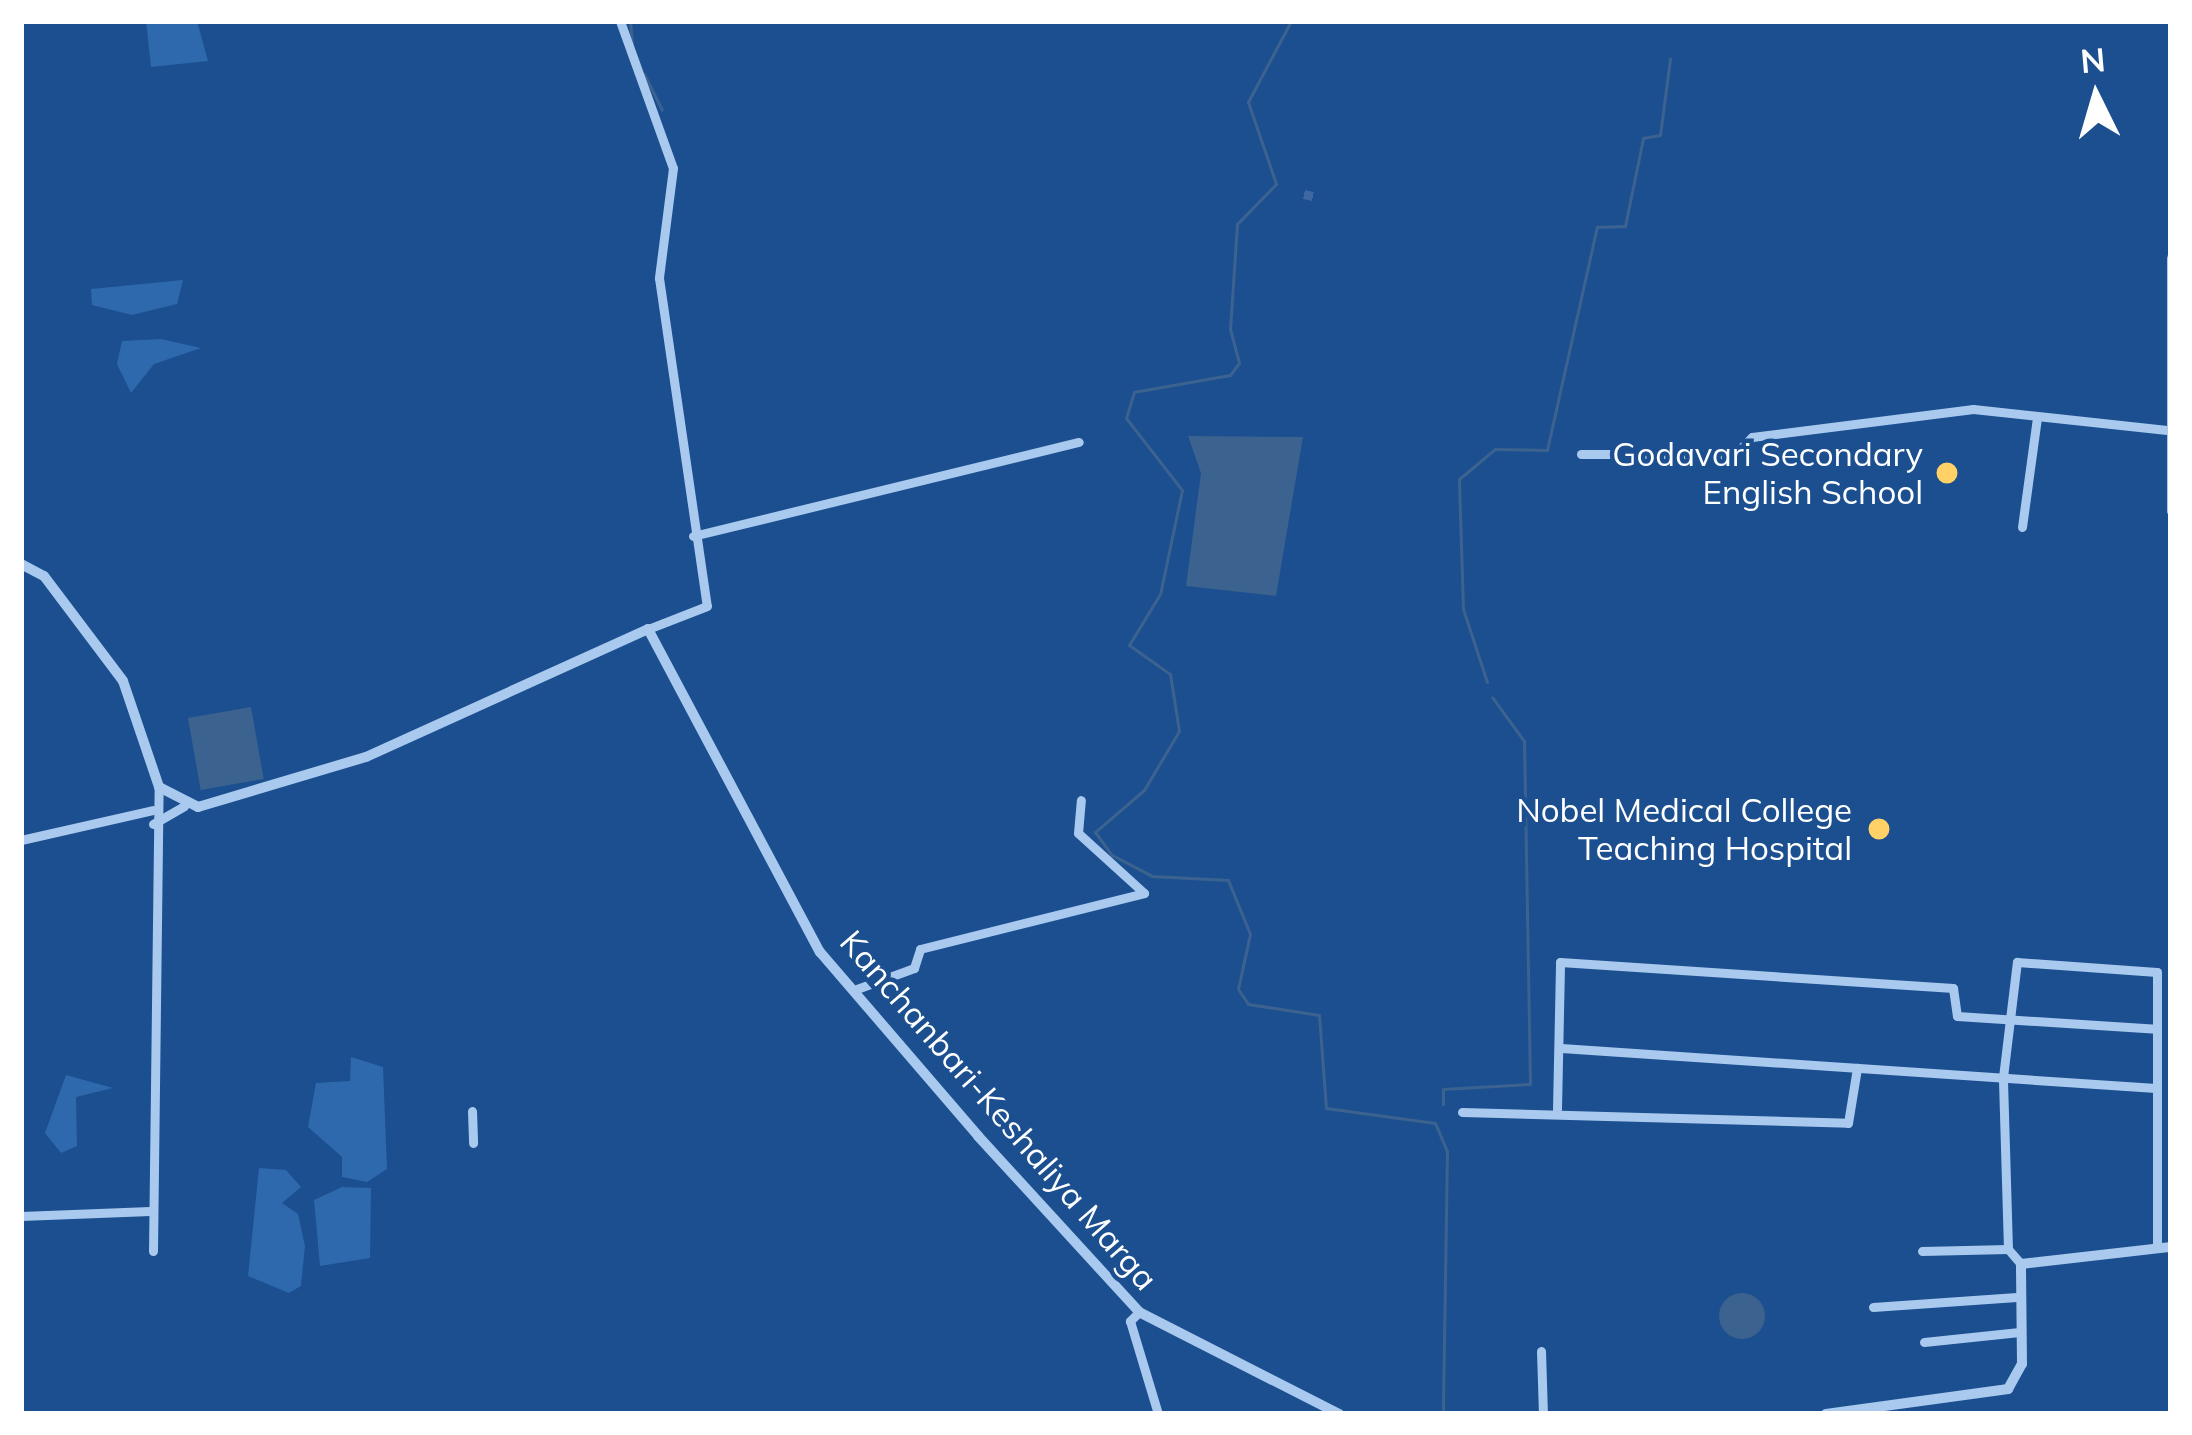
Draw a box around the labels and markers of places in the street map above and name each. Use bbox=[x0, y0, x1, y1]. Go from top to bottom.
place label: Godavari Secondary English School bbox=[1612, 434, 1923, 512]
marker: Godavari Secondary English School bbox=[1934, 460, 1960, 486]
place label: Nobel Medical College Teaching Hospital bbox=[1516, 790, 1852, 868]
marker: Nobel Medical College Teaching Hospital bbox=[1863, 813, 1895, 845]

